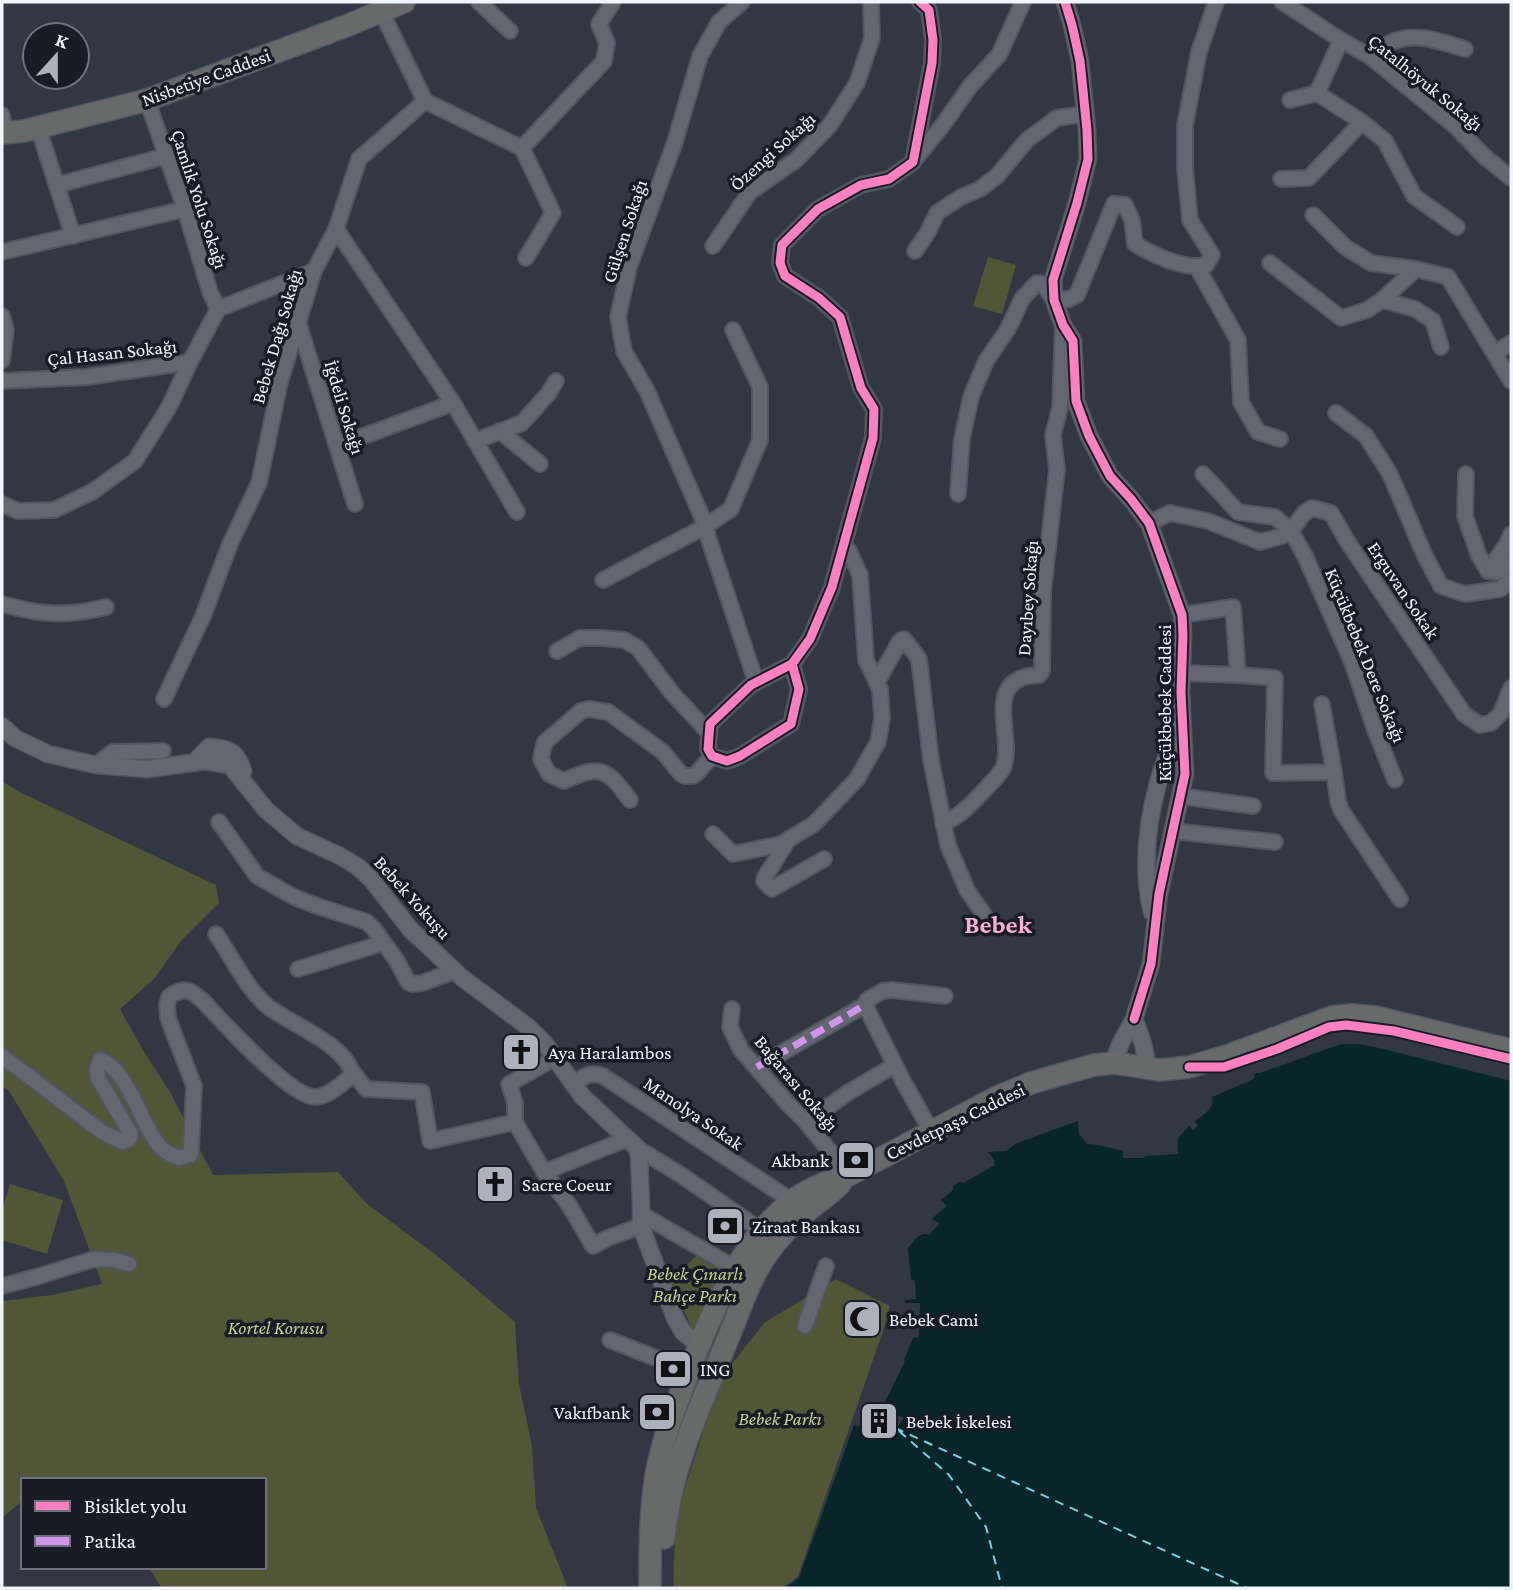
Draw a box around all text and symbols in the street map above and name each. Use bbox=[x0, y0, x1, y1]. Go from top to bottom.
north arrow bbox=[21, 21, 91, 91]
text: K bbox=[52, 29, 72, 53]
street label: Çatalhöyuk Sokağı bbox=[1364, 30, 1487, 135]
street label: Nisbetiye Caddesi bbox=[139, 44, 273, 110]
street label: Özengi Sokağı bbox=[725, 108, 819, 195]
street label: Çamlık Yolu Sokağı bbox=[167, 127, 232, 271]
street label: Gülşen Sokağı bbox=[598, 177, 651, 285]
street label: Bebek Dağı Sokağı bbox=[247, 267, 306, 406]
street label: Çal Hasan Sokağı bbox=[46, 335, 178, 370]
street label: İğdeli Sokağı bbox=[320, 358, 369, 457]
street label: Erguvan Sokak bbox=[1363, 538, 1444, 643]
street label: Dayıbey Sokağı bbox=[1013, 540, 1042, 657]
street label: Küçükbebek Dere Sokağı bbox=[1321, 565, 1410, 745]
street label: Küçükbebek Caddesi bbox=[1154, 624, 1175, 781]
street label: Bebek Yokuşu bbox=[370, 852, 455, 943]
district label: Bebek bbox=[964, 910, 1033, 939]
church icon: Aya Haralambos bbox=[500, 1031, 542, 1073]
street label: Bağarası Sokağı bbox=[750, 1031, 843, 1135]
place label: Aya Haralambos bbox=[548, 1042, 672, 1063]
street label: Manolya Sokak bbox=[640, 1072, 748, 1155]
street label: Cevdetpaşa Caddesi bbox=[882, 1079, 1028, 1164]
bank icon: Akbank bbox=[835, 1139, 877, 1181]
place label: Akbank bbox=[771, 1150, 830, 1171]
church icon: Sacre Coeur bbox=[474, 1163, 516, 1205]
place label: Sacre Coeur bbox=[522, 1174, 612, 1195]
bank icon: Ziraat Bankası bbox=[704, 1205, 746, 1247]
place label: Ziraat Bankası bbox=[752, 1216, 860, 1237]
park label: Bebek Çınarlı Bahçe Parkı bbox=[647, 1263, 743, 1306]
mosque icon: Bebek Cami bbox=[841, 1298, 883, 1340]
place label: Bebek Cami bbox=[889, 1309, 979, 1330]
park label: Kortel Korusu bbox=[228, 1317, 325, 1338]
bank icon: ING bbox=[652, 1348, 694, 1390]
place label: ING bbox=[700, 1359, 730, 1380]
bank icon: Vakıfbank bbox=[636, 1391, 678, 1433]
building icon: Bebek İskelesi bbox=[858, 1400, 900, 1442]
place label: Vakıfbank bbox=[554, 1402, 631, 1423]
park label: Bebek Parkı bbox=[738, 1408, 822, 1429]
place label: Bebek İskelesi bbox=[906, 1411, 1012, 1432]
legend bbox=[21, 1478, 266, 1569]
text: Bisiklet yolu bbox=[84, 1494, 187, 1518]
text: Patika bbox=[84, 1529, 136, 1553]

